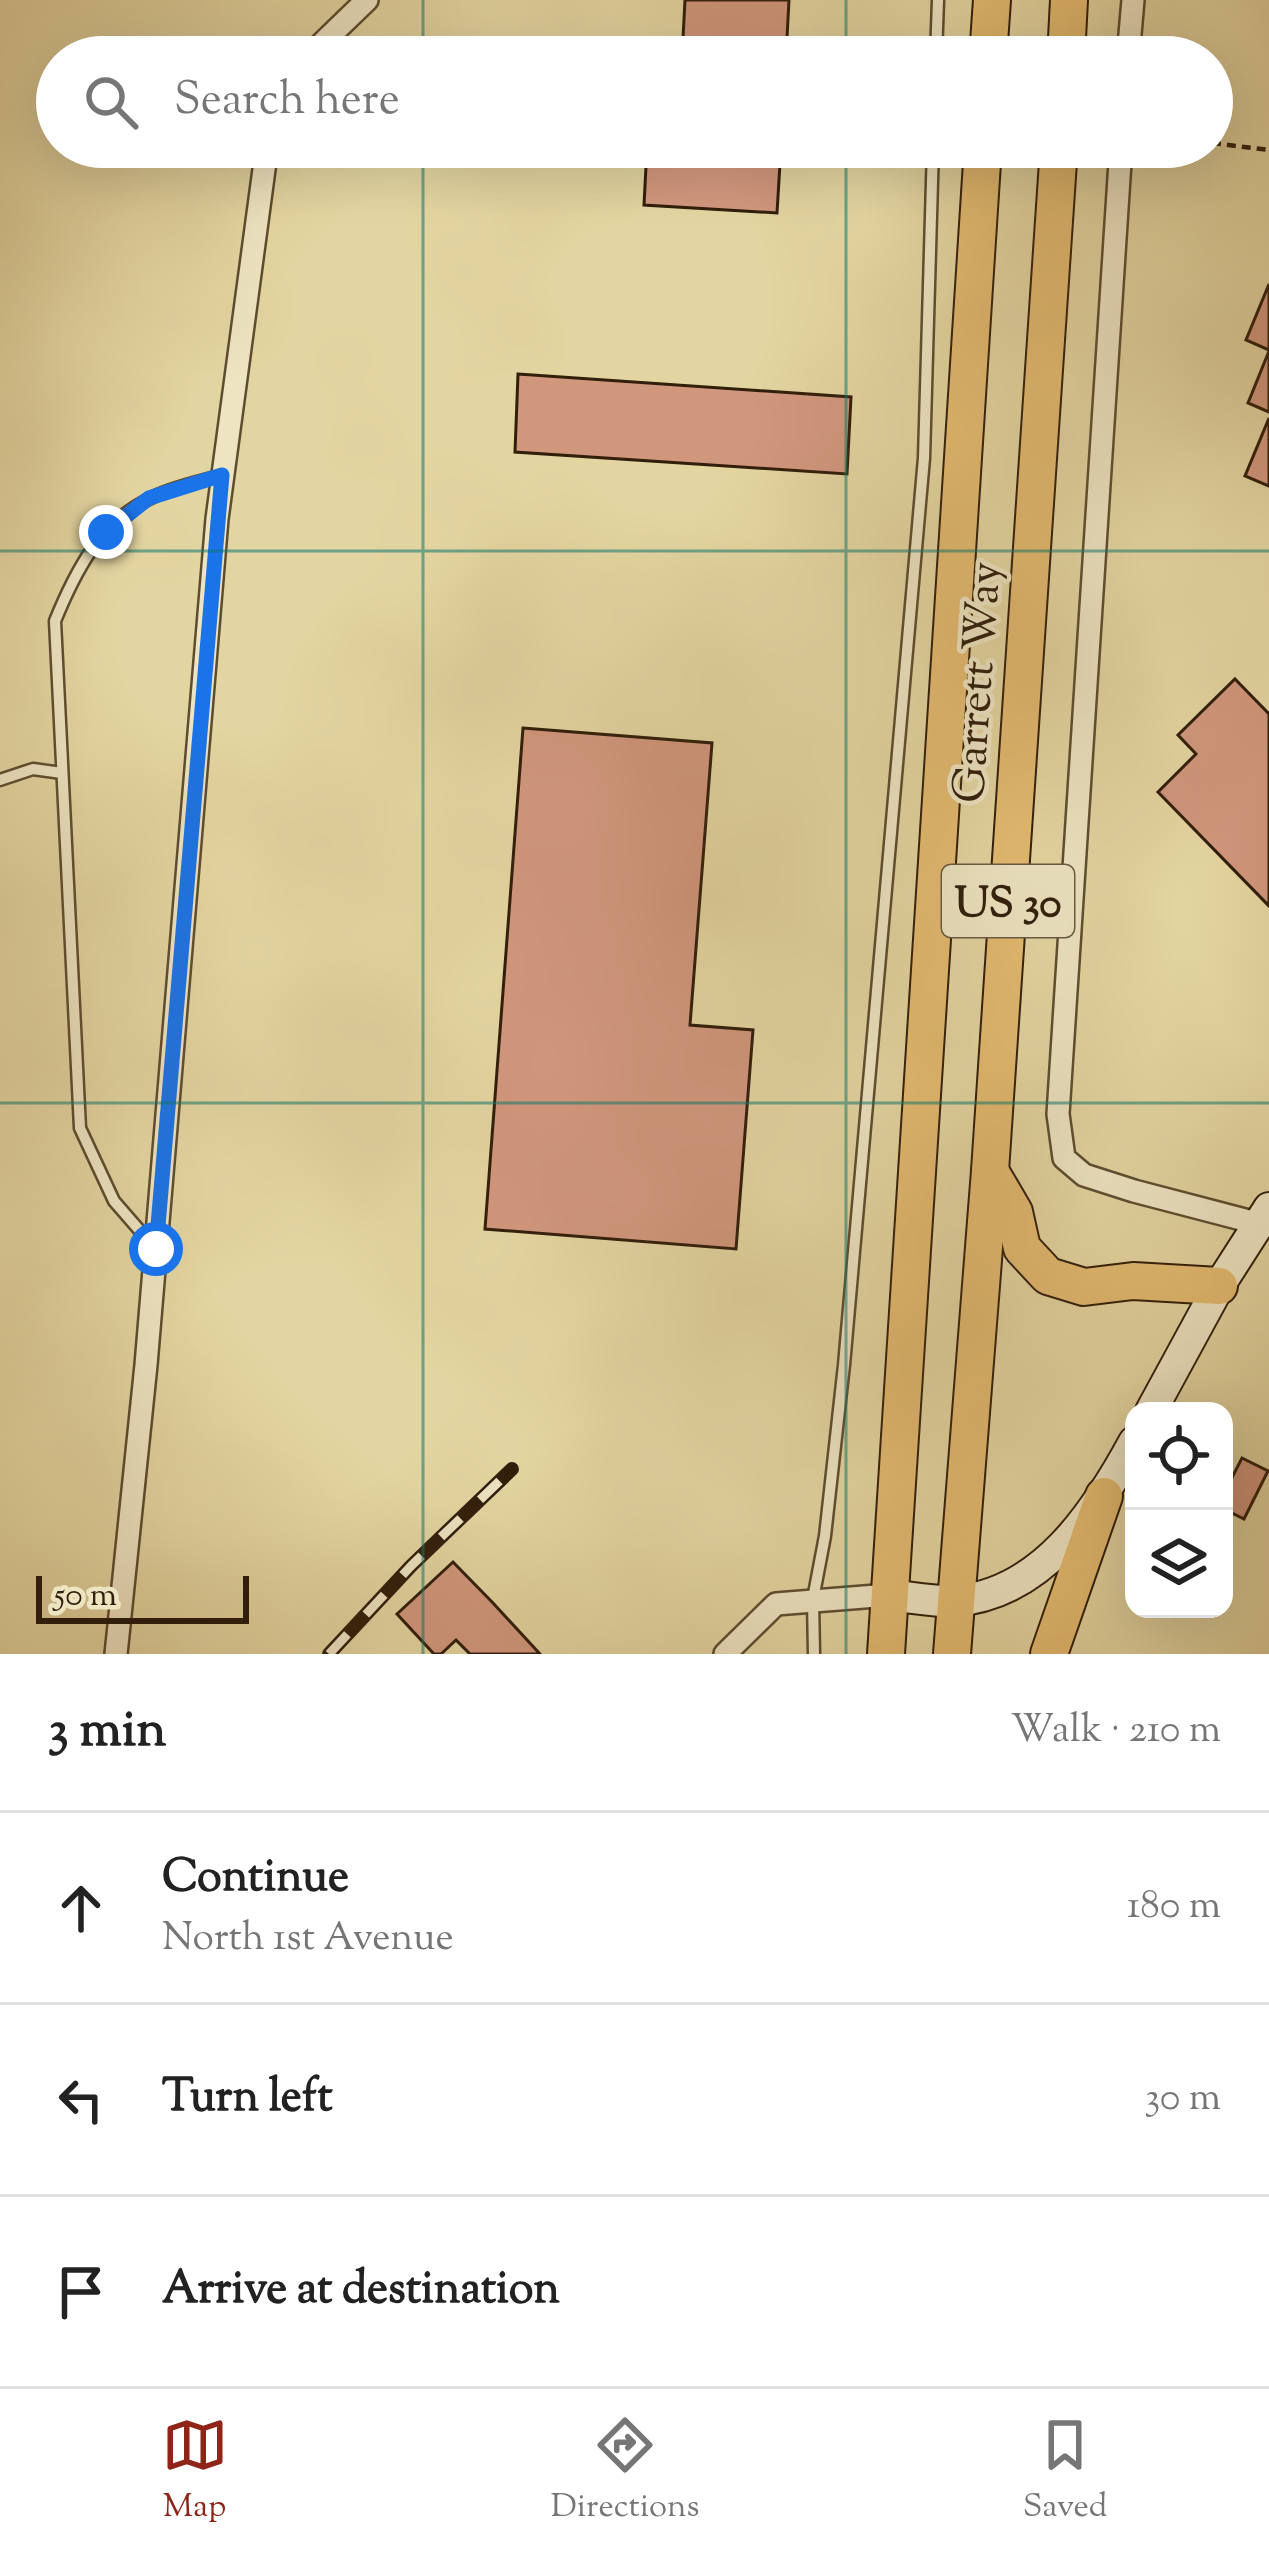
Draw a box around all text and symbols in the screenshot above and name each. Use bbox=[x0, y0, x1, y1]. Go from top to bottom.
search box bbox=[36, 36, 1233, 168]
icon: search bbox=[78, 69, 144, 135]
text: Search here bbox=[174, 70, 400, 135]
route end bbox=[79, 505, 133, 559]
street label: Garrett Way bbox=[940, 560, 1021, 805]
road number: US 30 bbox=[942, 865, 1074, 937]
route start bbox=[129, 1222, 183, 1276]
map controls bbox=[1125, 1402, 1233, 1618]
button: locate bbox=[1125, 1402, 1233, 1510]
button: layers bbox=[1125, 1510, 1233, 1618]
scale bar bbox=[36, 1570, 249, 1623]
text: 50 m bbox=[54, 1573, 117, 1621]
text: 3 min bbox=[48, 1696, 166, 1769]
text: Walk · 210 m bbox=[1011, 1704, 1221, 1760]
text: Continue bbox=[162, 1847, 349, 1912]
icon: ahead bbox=[48, 1875, 114, 1941]
text: 180 m bbox=[1127, 1880, 1221, 1936]
text: North 1st Avenue bbox=[162, 1912, 454, 1968]
icon: left bbox=[48, 2067, 114, 2133]
text: Turn left bbox=[162, 2067, 333, 2132]
text: 30 m bbox=[1144, 2072, 1221, 2128]
icon: arrive bbox=[48, 2259, 114, 2325]
text: Arrive at destination bbox=[162, 2259, 560, 2324]
tab: Map bbox=[162, 2412, 228, 2532]
tab: Directions bbox=[551, 2412, 700, 2532]
tab: Saved bbox=[1023, 2412, 1107, 2532]

